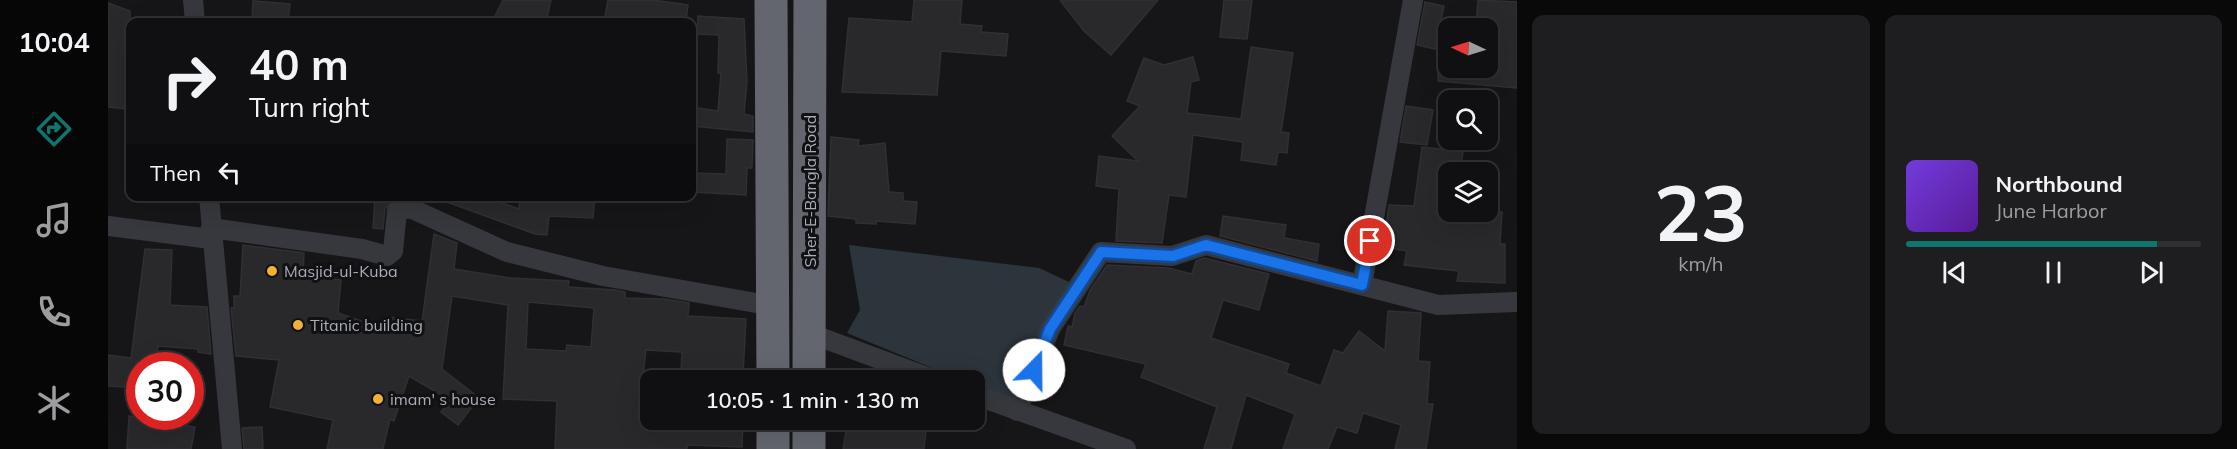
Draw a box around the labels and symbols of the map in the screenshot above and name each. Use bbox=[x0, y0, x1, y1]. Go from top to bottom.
north arrow bbox=[1438, 18, 1498, 78]
street label: Sher-E-Bangla Road bbox=[800, 115, 820, 267]
pin bbox=[1344, 215, 1395, 266]
place label: Masjid-ul-Kuba bbox=[284, 261, 398, 281]
marker: Masjid-ul-Kuba bbox=[265, 264, 279, 278]
place label: Titanic building bbox=[310, 315, 423, 335]
marker: Titanic building bbox=[291, 318, 305, 332]
position arrow bbox=[1002, 338, 1066, 402]
speed limit sign: 30 bbox=[126, 352, 204, 430]
place label: imam' s house bbox=[390, 389, 496, 409]
marker: imam' s house bbox=[371, 392, 385, 406]

